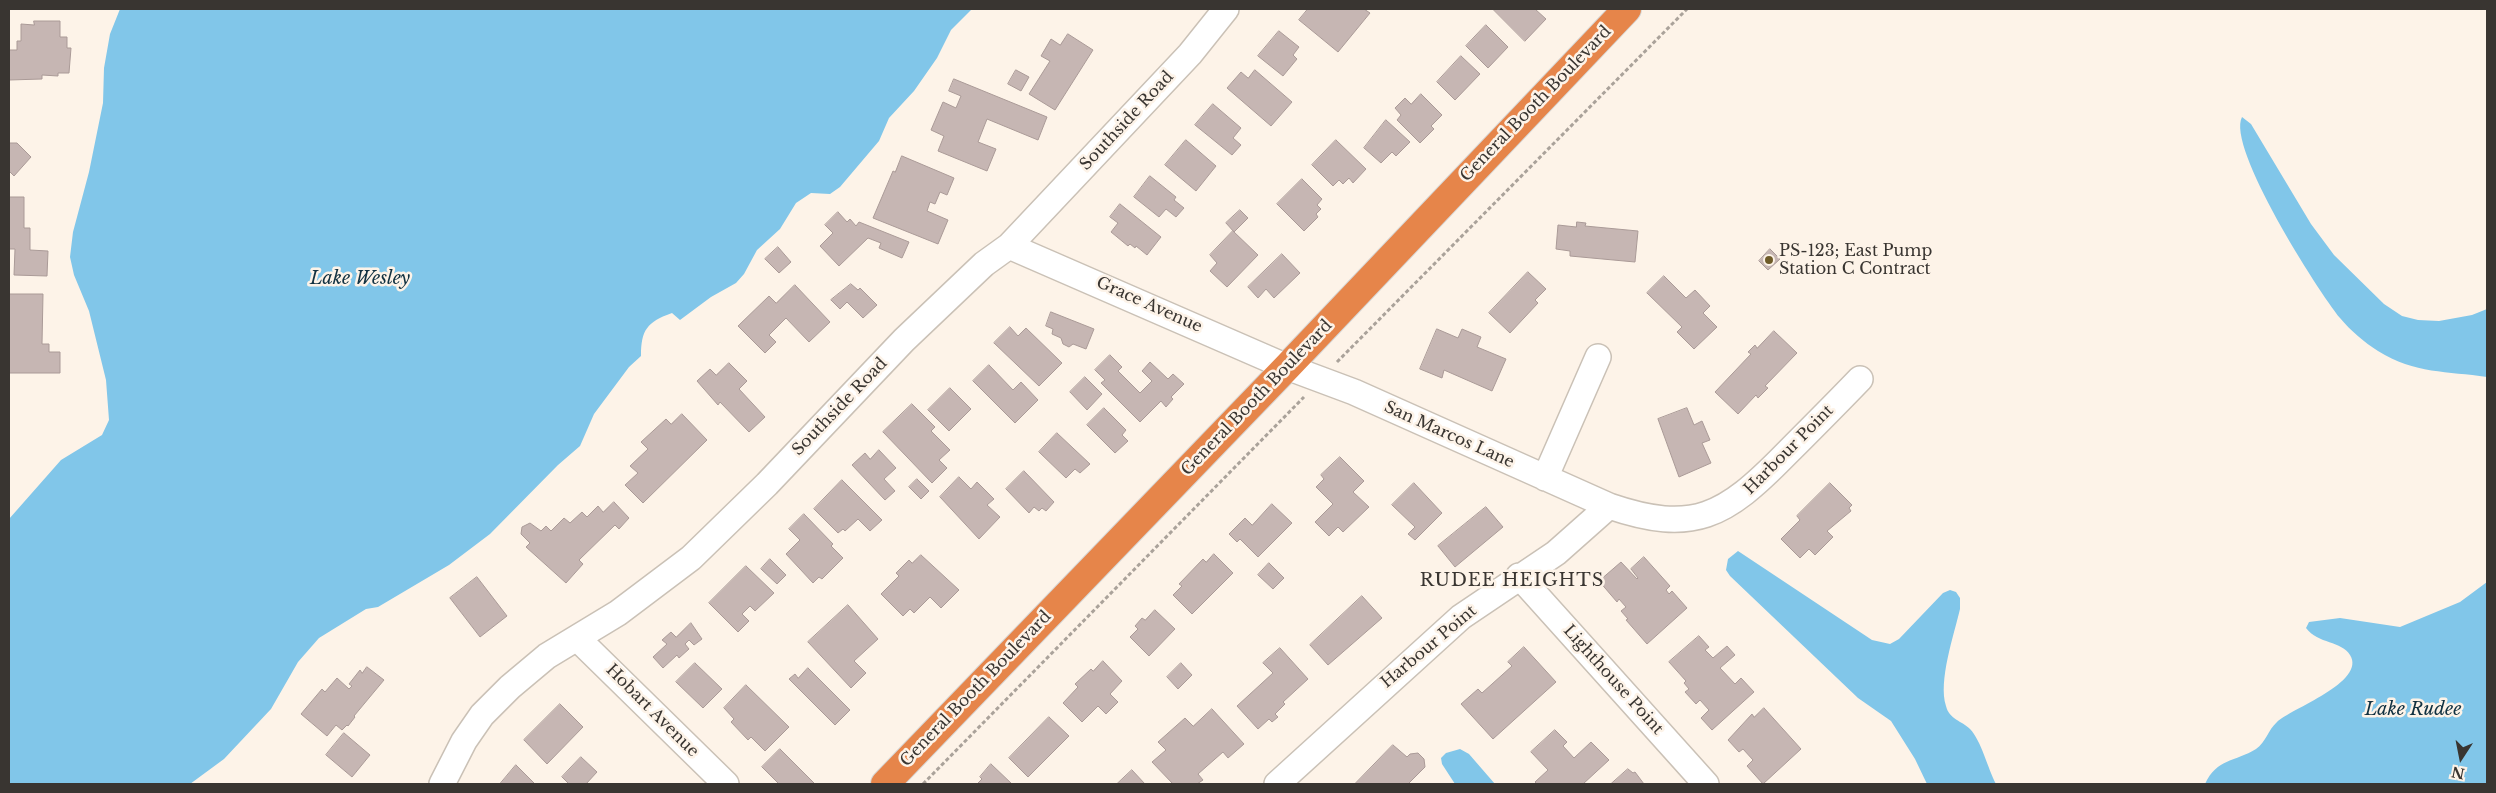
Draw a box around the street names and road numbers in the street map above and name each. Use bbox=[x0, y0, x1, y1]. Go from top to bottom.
street label: General Booth Boulevard bbox=[1457, 22, 1615, 186]
street label: Southside Road bbox=[1076, 67, 1178, 175]
street label: Grace Avenue bbox=[1093, 273, 1205, 337]
street label: General Booth Boulevard bbox=[1178, 316, 1336, 480]
street label: Southside Road bbox=[788, 354, 892, 460]
street label: San Marcos Lane bbox=[1381, 398, 1517, 472]
street label: Harbour Point bbox=[1740, 401, 1838, 499]
street label: Harbour Point bbox=[1377, 602, 1481, 692]
street label: General Booth Boulevard bbox=[897, 607, 1055, 771]
street label: Lighthouse Point bbox=[1559, 621, 1667, 739]
street label: Hobart Avenue bbox=[602, 661, 702, 761]

